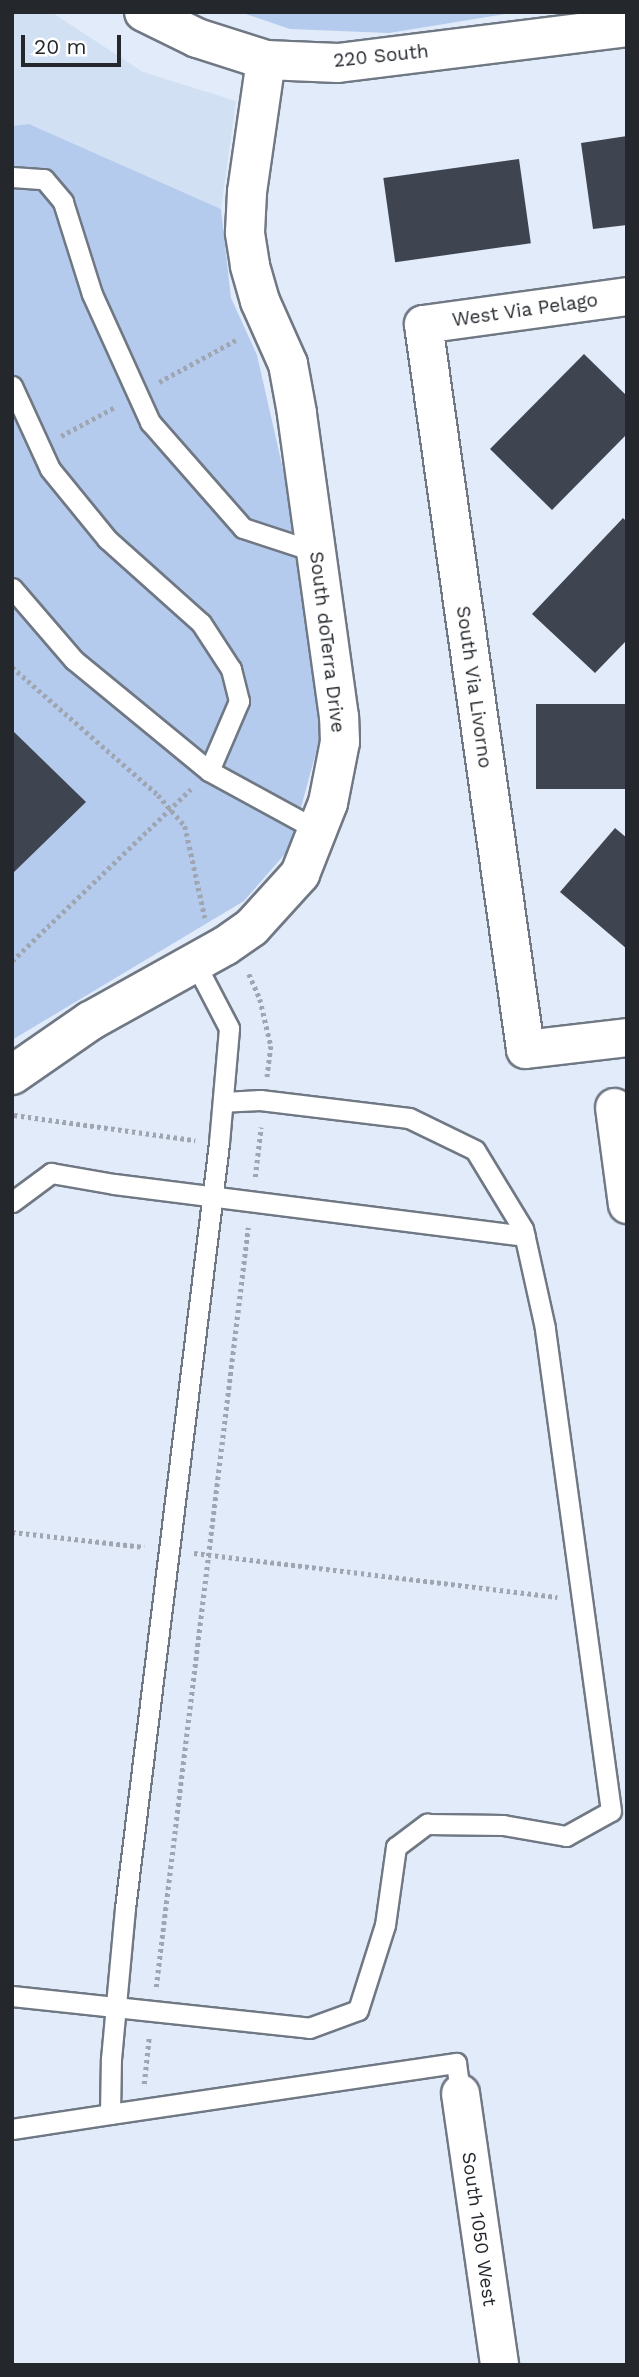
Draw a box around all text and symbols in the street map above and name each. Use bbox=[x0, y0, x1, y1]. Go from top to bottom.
scale bar bbox=[24, 21, 124, 65]
text: 20 m bbox=[34, 34, 86, 59]
street label: 220 South bbox=[332, 40, 430, 72]
street label: West Via Pelago bbox=[450, 288, 600, 332]
street label: South doTerra Drive bbox=[305, 550, 349, 734]
street label: South Via Livorno bbox=[451, 604, 497, 770]
street label: South 1050 West bbox=[457, 2150, 501, 2308]

